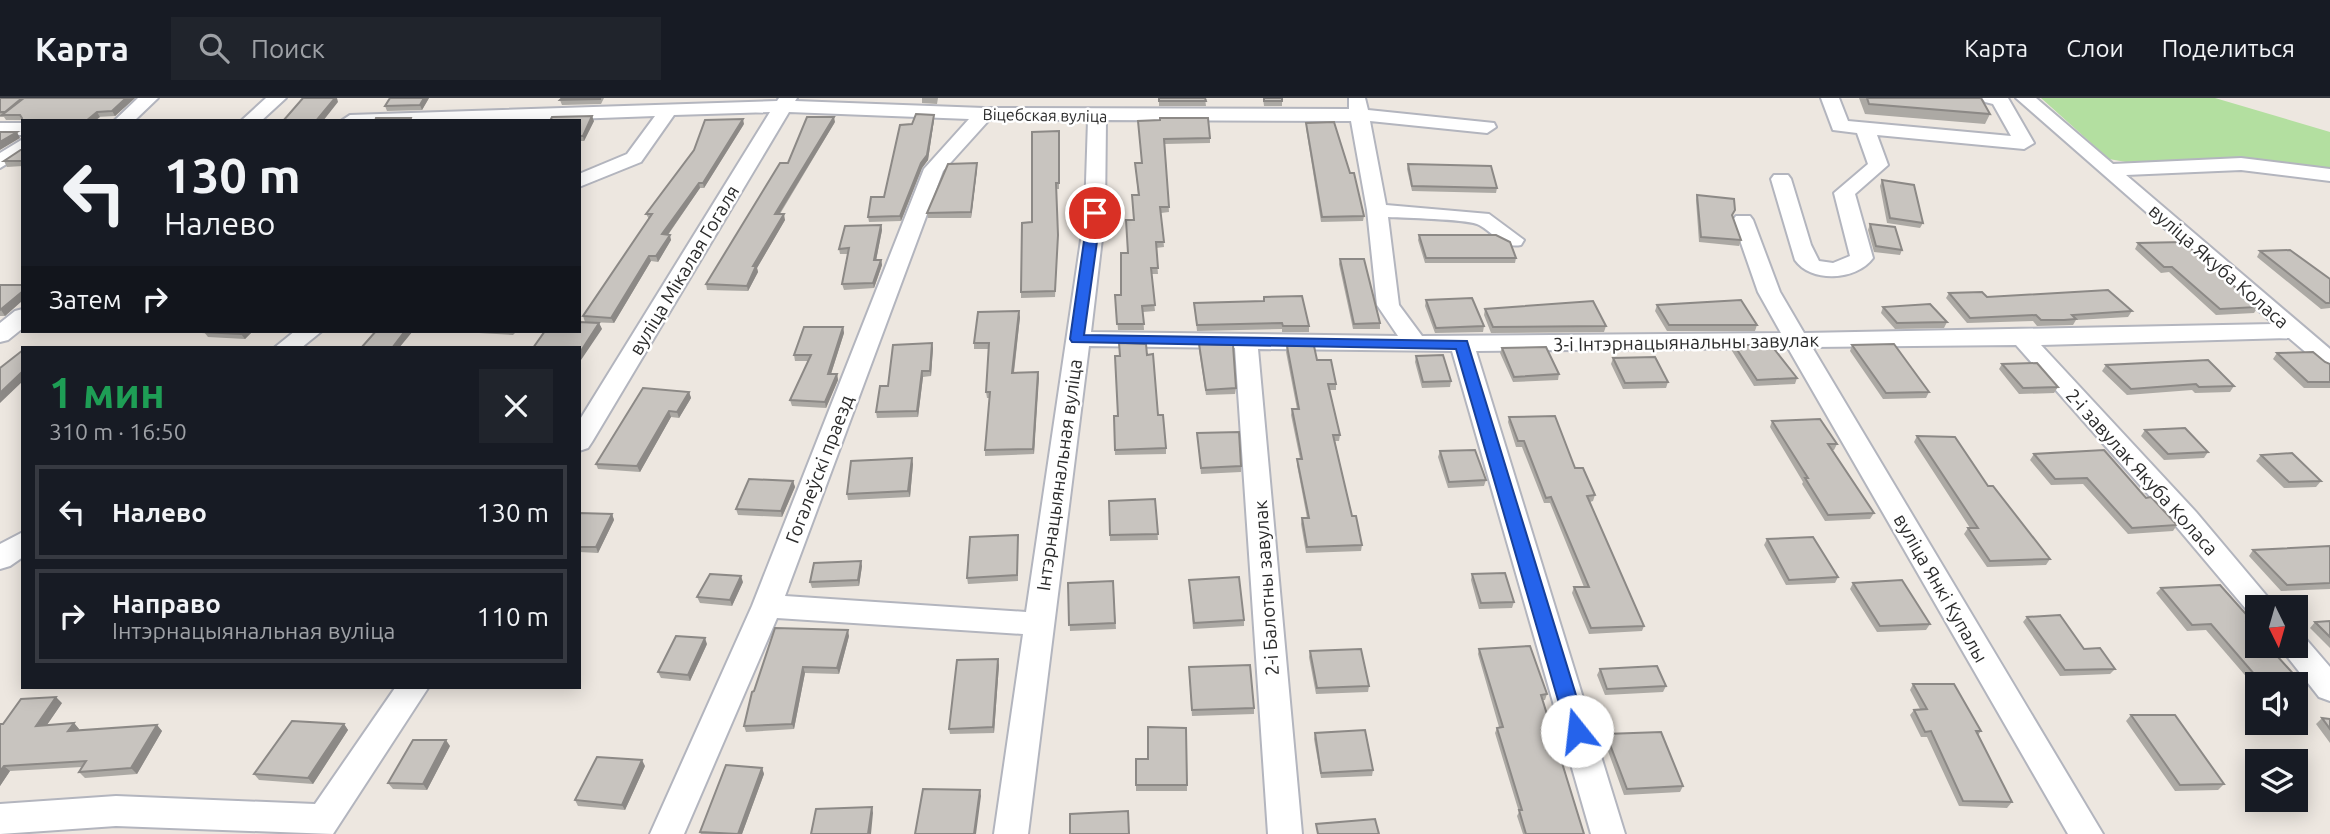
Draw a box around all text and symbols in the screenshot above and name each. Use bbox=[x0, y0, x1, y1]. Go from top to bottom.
search box bbox=[171, 17, 661, 80]
icon: search bbox=[195, 29, 233, 67]
text: Карта bbox=[35, 30, 129, 67]
text: Поиск bbox=[251, 34, 325, 63]
text: Карта bbox=[1964, 35, 2028, 62]
text: Слои bbox=[2066, 35, 2124, 62]
text: Поделиться bbox=[2162, 35, 2295, 62]
street label: Віцебская вуліца bbox=[982, 105, 1108, 125]
icon: left bbox=[49, 147, 140, 238]
text: 130 m bbox=[164, 147, 301, 202]
street label: вуліца Мікалая Гогаля bbox=[625, 181, 743, 359]
pin bbox=[1065, 183, 1125, 243]
icon: arrive bbox=[1076, 194, 1114, 232]
street label: вуліца Якуба Коласа bbox=[2145, 199, 2293, 333]
text: Налево bbox=[164, 205, 276, 241]
icon: right bbox=[136, 280, 174, 318]
text: Затем bbox=[49, 285, 122, 314]
street label: 3-і Інтэрнацыянальны завулак bbox=[1553, 329, 1820, 355]
street label: Інтэрнацыянальная вуліца bbox=[1032, 358, 1086, 592]
text: 1 мин bbox=[49, 369, 165, 416]
button: close bbox=[479, 369, 553, 443]
street label: 2-і завулак Якуба Коласа bbox=[2061, 384, 2223, 560]
street label: Гогалеўскі праезд bbox=[781, 392, 857, 546]
text: 310 m · 16:50 bbox=[49, 419, 187, 444]
icon: left bbox=[53, 493, 91, 531]
text: Налево bbox=[112, 498, 207, 527]
text: 130 m bbox=[477, 498, 549, 527]
street label: 2-і Балотны завулак bbox=[1249, 499, 1283, 676]
street label: вуліца Янкі Купалы bbox=[1890, 510, 1992, 666]
text: Направо bbox=[112, 589, 221, 618]
north arrow bbox=[2245, 595, 2308, 658]
map controls bbox=[2245, 595, 2308, 812]
icon: right bbox=[53, 597, 91, 635]
text: 110 m bbox=[477, 602, 549, 631]
text: Інтэрнацыянальная вуліца bbox=[112, 618, 395, 643]
button: sound bbox=[2245, 672, 2308, 735]
position arrow bbox=[1540, 694, 1614, 768]
button: layers bbox=[2245, 749, 2308, 812]

